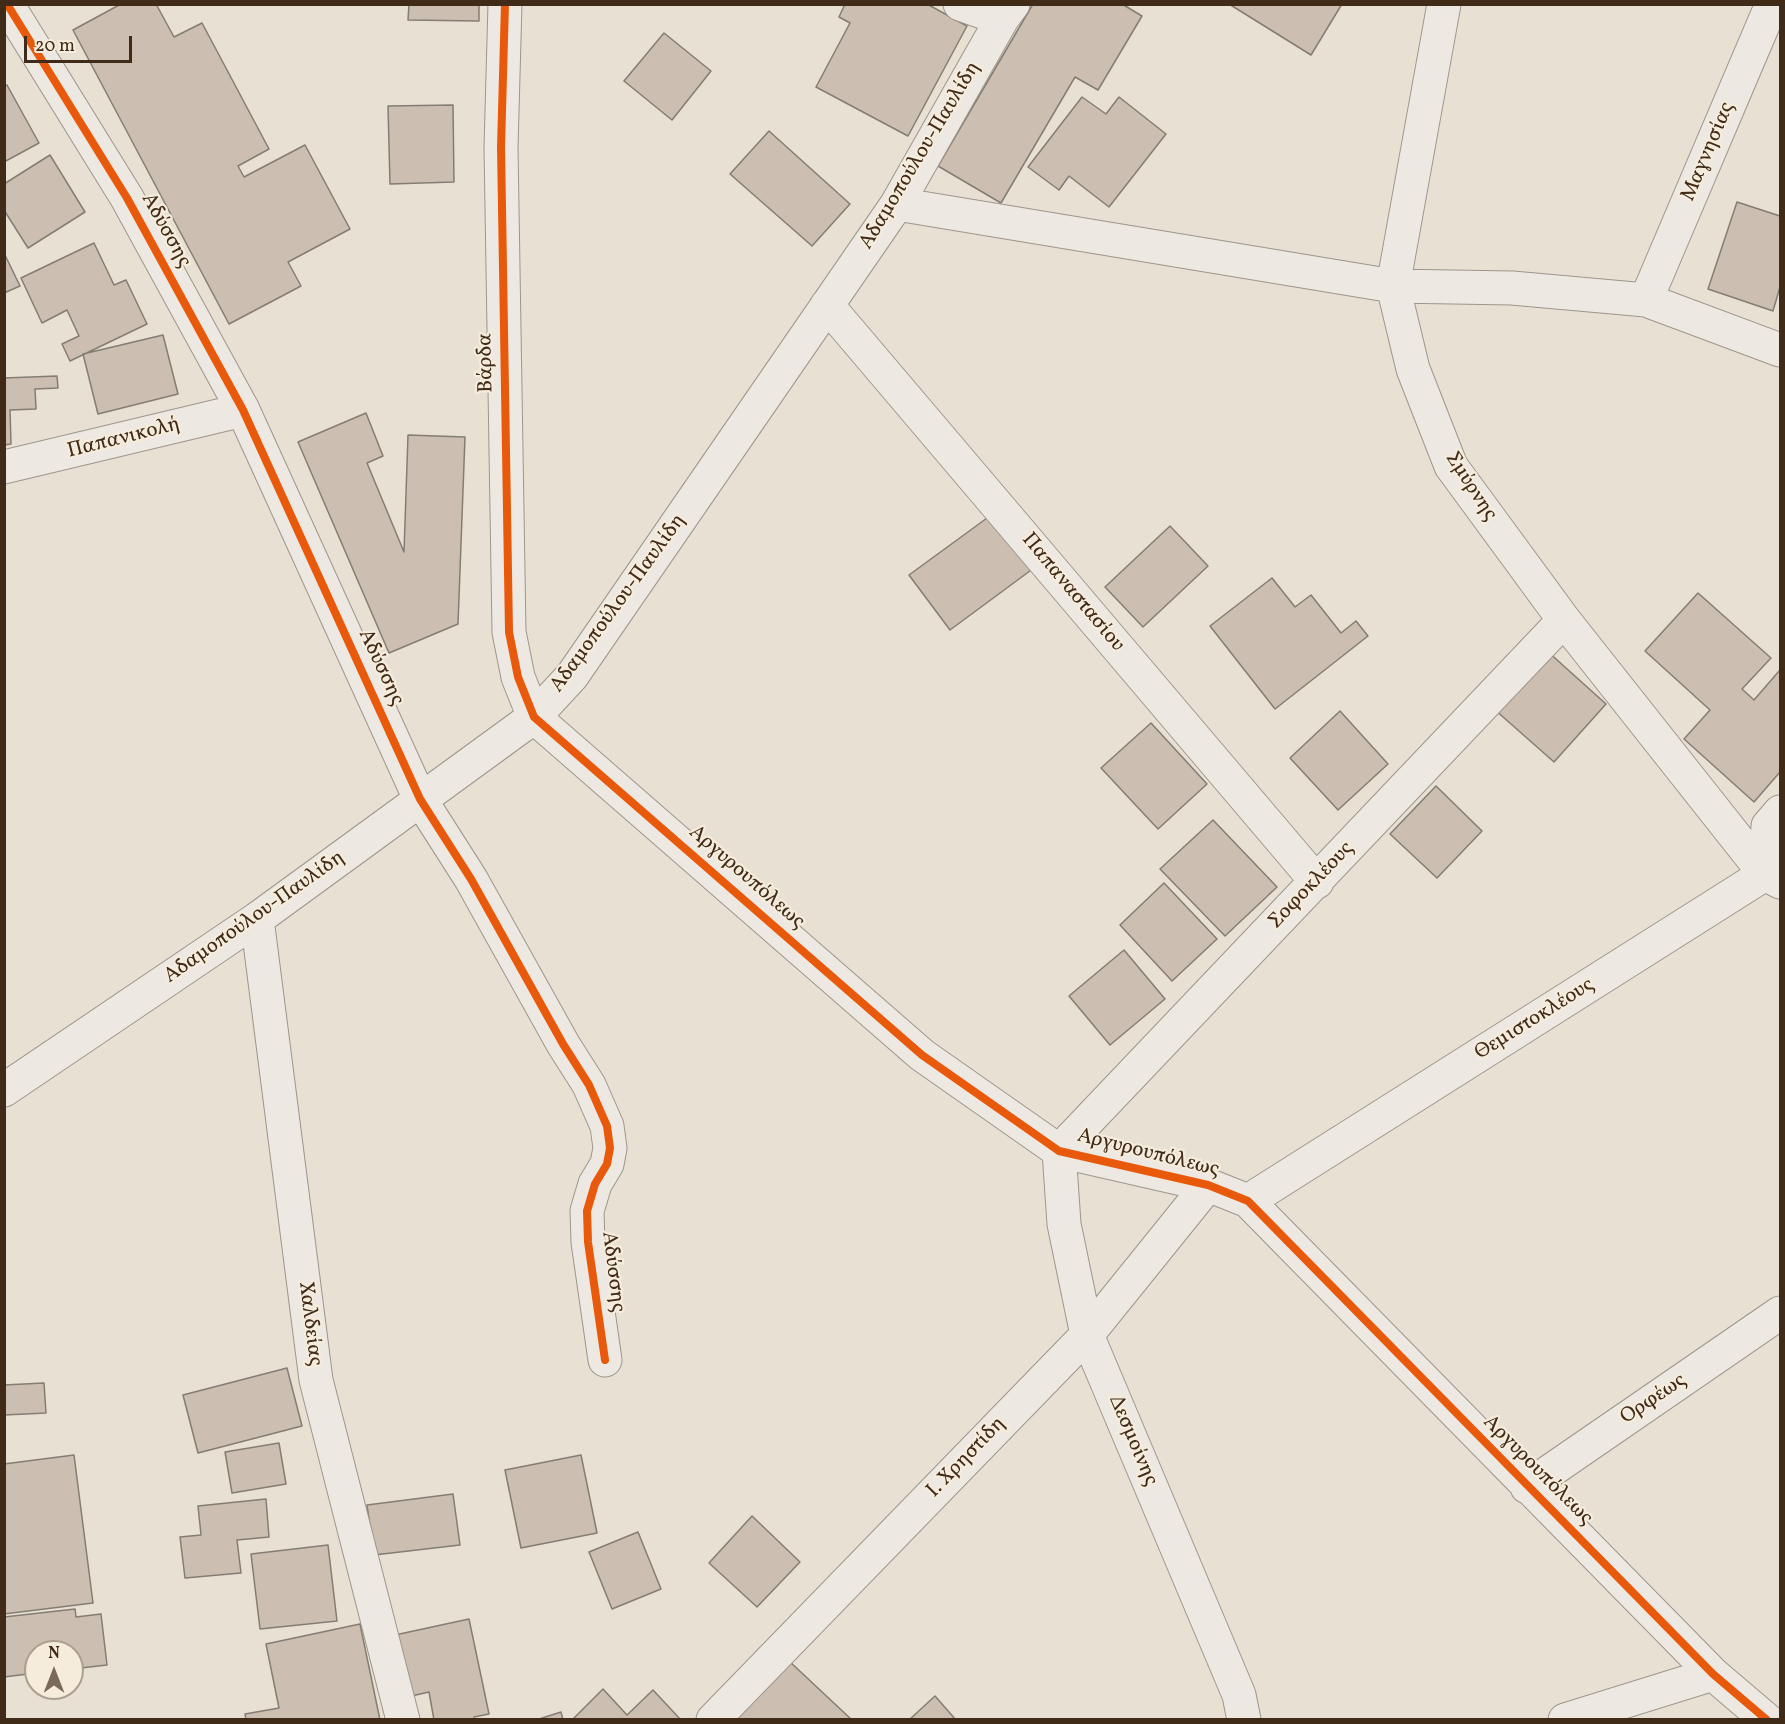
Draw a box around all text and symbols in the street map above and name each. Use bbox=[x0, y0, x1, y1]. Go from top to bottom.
scale bar bbox=[27, 24, 135, 62]
text: 20 m bbox=[35, 34, 75, 59]
street label: Αδαμοπούλου-Παυλίδη bbox=[855, 58, 987, 254]
street label: Μαγνησίας bbox=[1677, 99, 1741, 205]
street label: Αδύσσης bbox=[134, 189, 196, 273]
street label: Βάρδα bbox=[474, 333, 500, 393]
street label: Παπανικολή bbox=[65, 413, 183, 465]
street label: Σμύρνης bbox=[1438, 448, 1502, 526]
street label: Αδαμοπούλου-Παυλίδη bbox=[546, 510, 692, 698]
street label: Παπαναστασίου bbox=[1015, 528, 1129, 658]
street label: Αδύσσης bbox=[351, 626, 409, 710]
street label: Αργυρουπόλεως bbox=[683, 821, 809, 935]
street label: Σοφοκλέους bbox=[1264, 837, 1360, 935]
street label: Αδαμοπούλου-Παυλίδη bbox=[160, 846, 350, 990]
street label: Θεμιστοκλέους bbox=[1471, 973, 1599, 1067]
street label: Αργυρουπόλεως bbox=[1074, 1124, 1222, 1184]
street label: Αδύσσης bbox=[595, 1230, 629, 1314]
street label: Χαλδείας bbox=[291, 1280, 327, 1368]
street label: Ορφέως bbox=[1616, 1369, 1692, 1431]
street label: Δεσμοίνης bbox=[1102, 1392, 1162, 1490]
street label: Αργυρουπόλεως bbox=[1477, 1411, 1597, 1531]
street label: Ι. Χρηστίδη bbox=[922, 1412, 1012, 1504]
north arrow bbox=[24, 1640, 84, 1700]
text: N bbox=[48, 1643, 60, 1665]

